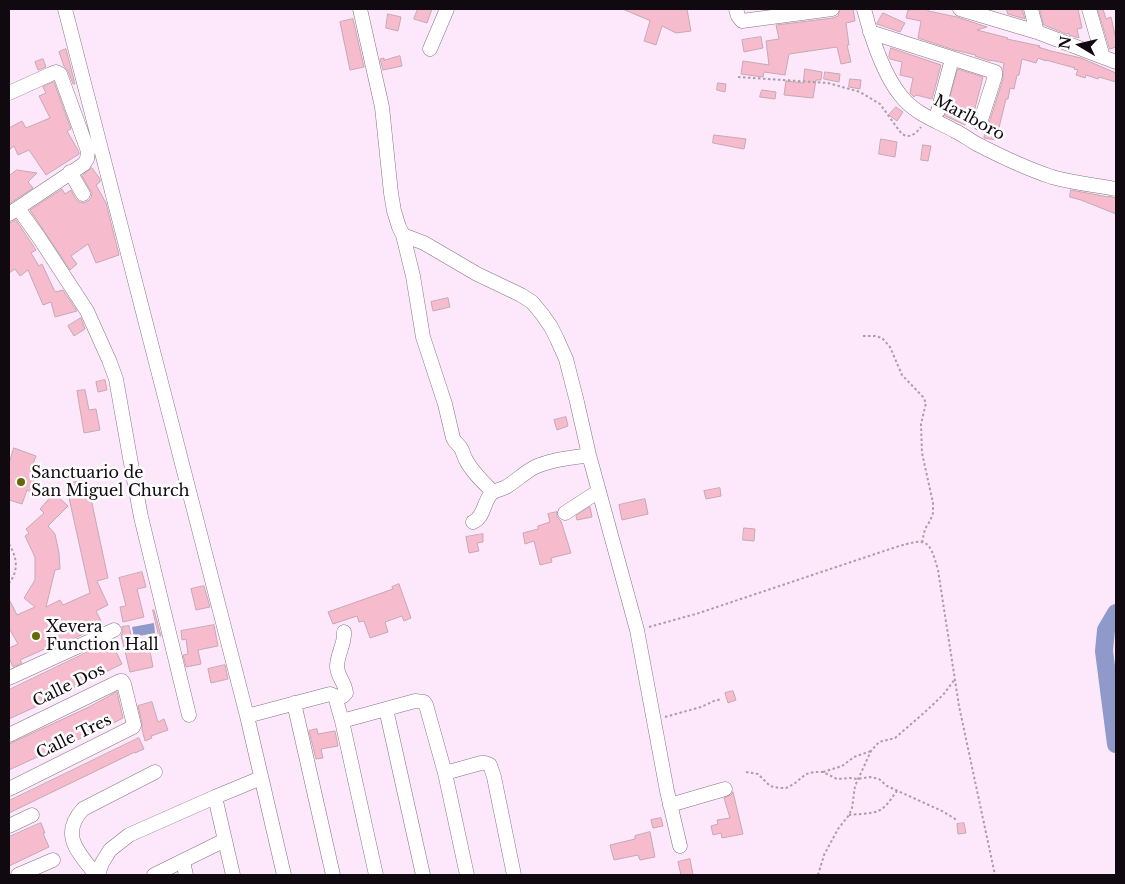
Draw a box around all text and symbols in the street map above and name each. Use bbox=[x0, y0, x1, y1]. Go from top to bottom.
north arrow bbox=[1055, 20, 1105, 70]
text: N bbox=[1055, 35, 1075, 51]
street label: Marlboro bbox=[930, 91, 1008, 145]
place label: Sanctuario de San Miguel Church bbox=[31, 463, 190, 501]
marker: Sanctuario de San Miguel Church bbox=[15, 476, 27, 488]
place label: Xevera Function Hall bbox=[46, 617, 159, 655]
marker: Xevera Function Hall bbox=[30, 630, 42, 642]
street label: Calle Dos bbox=[30, 660, 108, 712]
street label: Calle Tres bbox=[33, 711, 115, 763]

